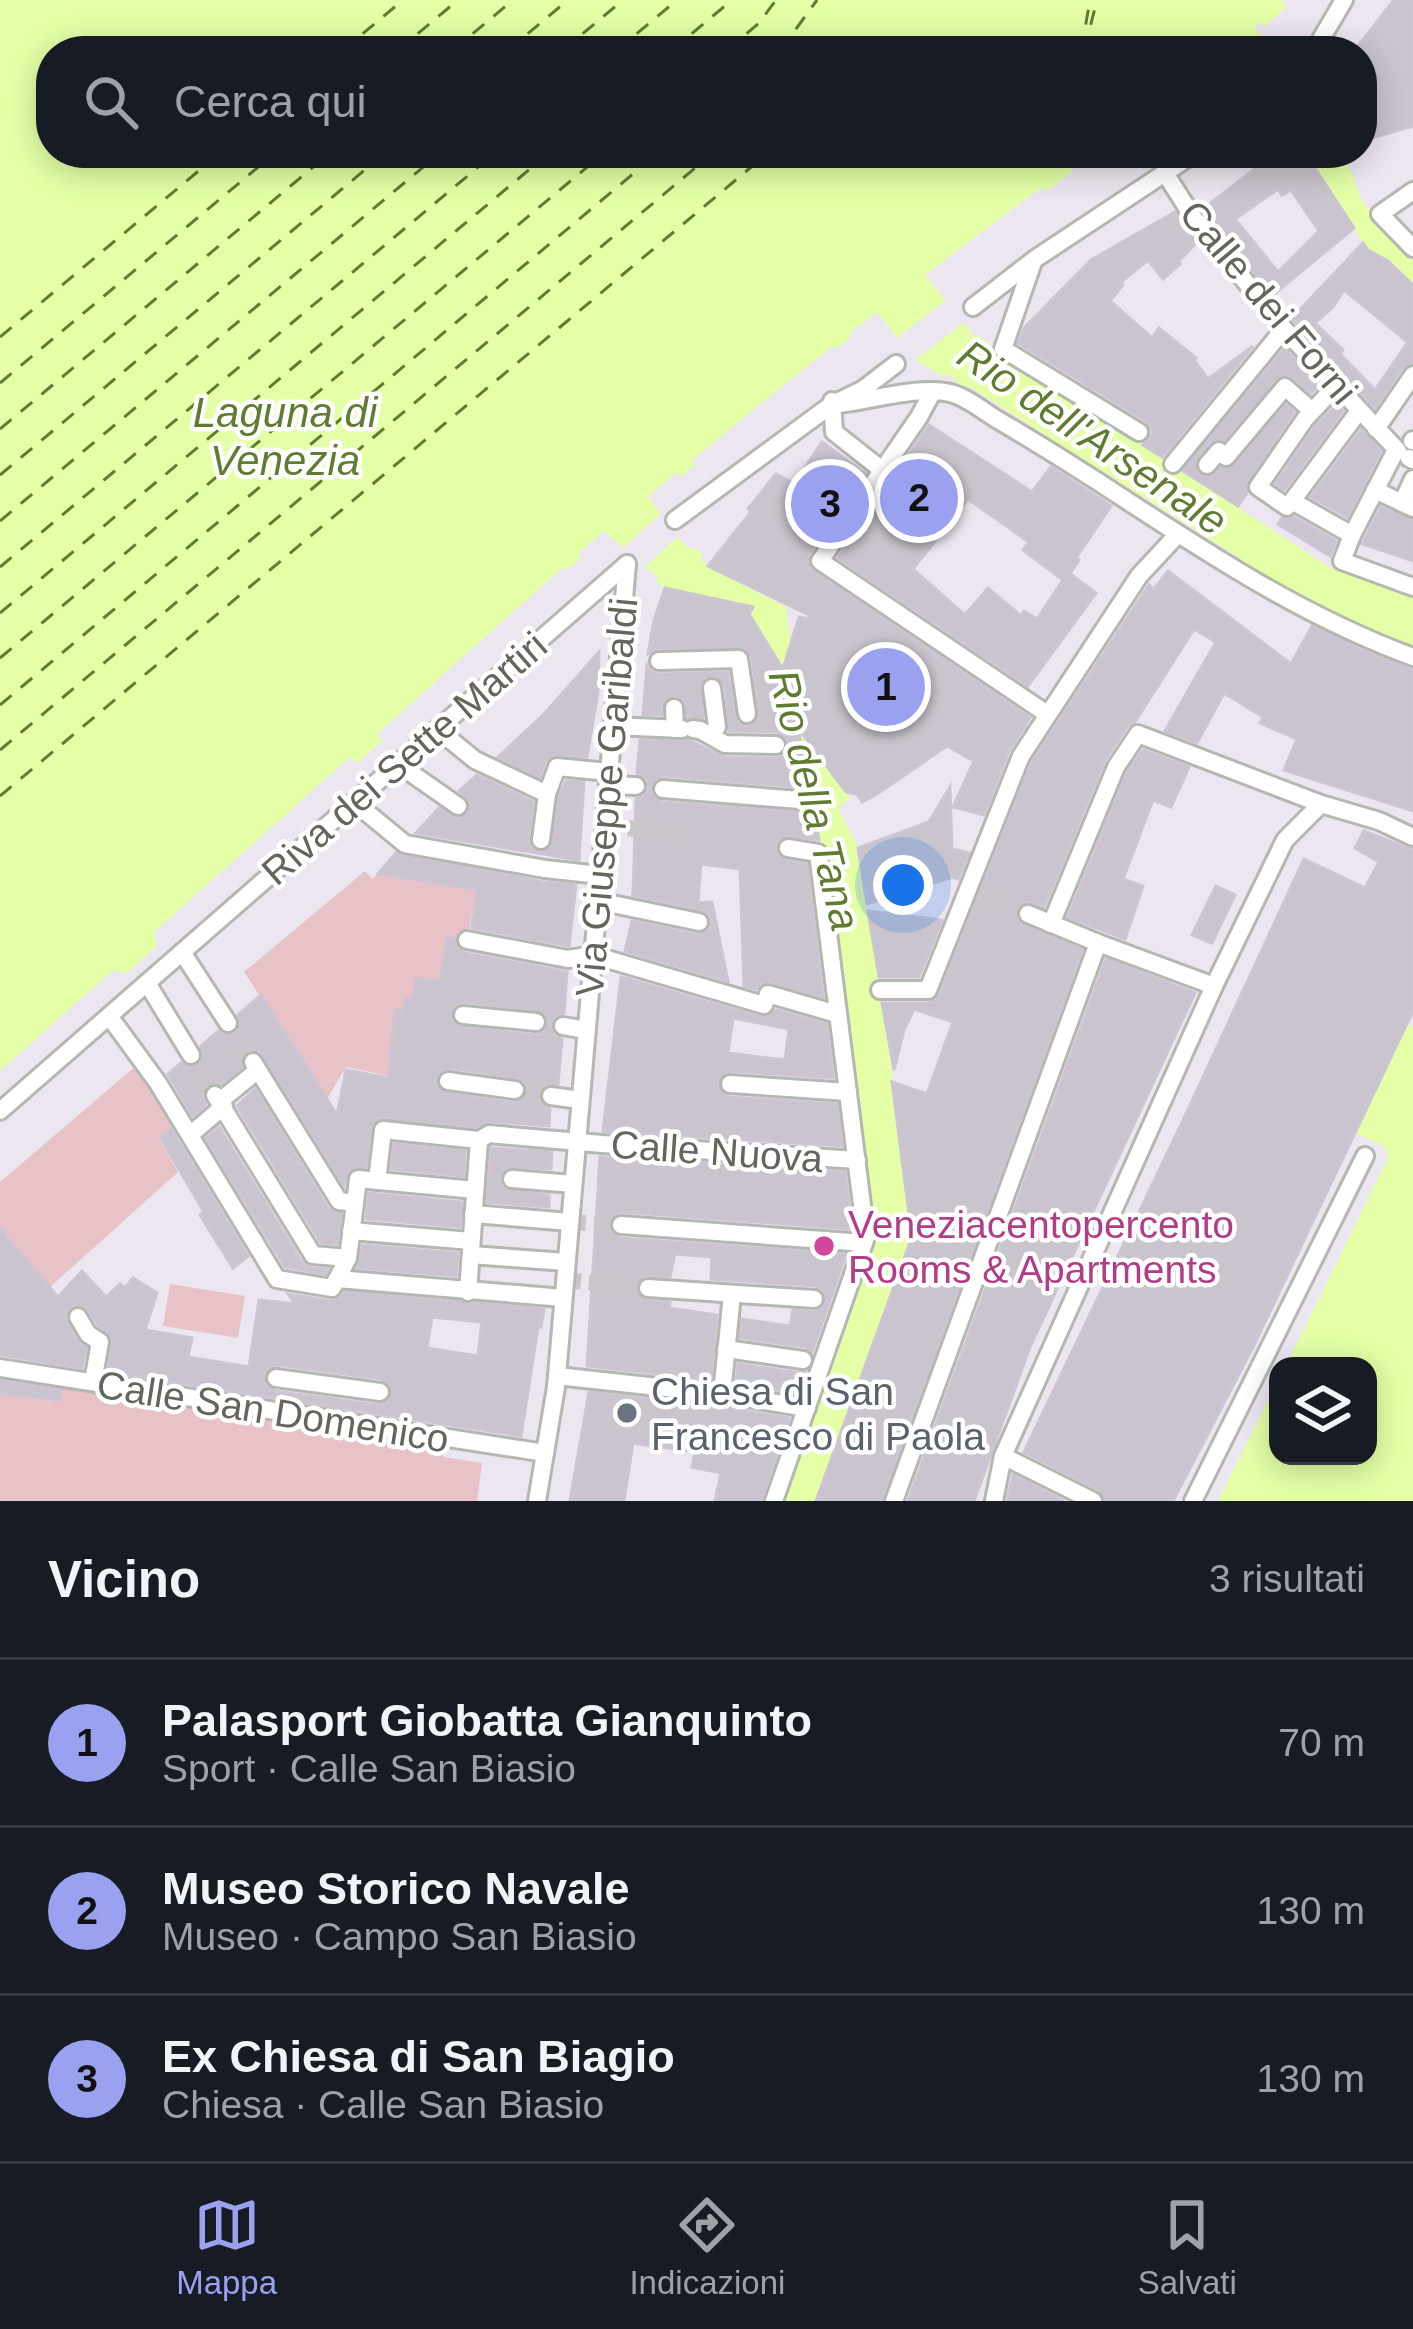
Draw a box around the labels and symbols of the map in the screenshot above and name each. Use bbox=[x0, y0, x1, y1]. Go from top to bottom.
street label: Calle dei Forni bbox=[1171, 192, 1366, 412]
water label: Rio dell'Arsenale bbox=[949, 330, 1236, 545]
water label: Laguna di Venezia bbox=[193, 389, 379, 484]
pin: 2 bbox=[880, 453, 958, 543]
pin: 3 bbox=[791, 459, 869, 549]
street label: Via Giuseppe Garibaldi bbox=[568, 596, 645, 998]
street label: Riva dei Sette Martiri bbox=[254, 623, 555, 893]
pin: 1 bbox=[847, 642, 925, 732]
water label: Rio della Tana bbox=[759, 665, 870, 935]
your location bbox=[873, 855, 933, 915]
street label: Calle Nuova bbox=[609, 1123, 825, 1180]
place label: Veneziacentopercento Rooms & Apartments bbox=[848, 1203, 1234, 1291]
marker: Veneziacentopercento Rooms & Apartments bbox=[811, 1233, 837, 1259]
street label: Calle San Domenico bbox=[94, 1362, 452, 1461]
place label: Chiesa di San Francesco di Paola bbox=[651, 1370, 985, 1458]
marker: Chiesa di San Francesco di Paola bbox=[614, 1400, 640, 1426]

